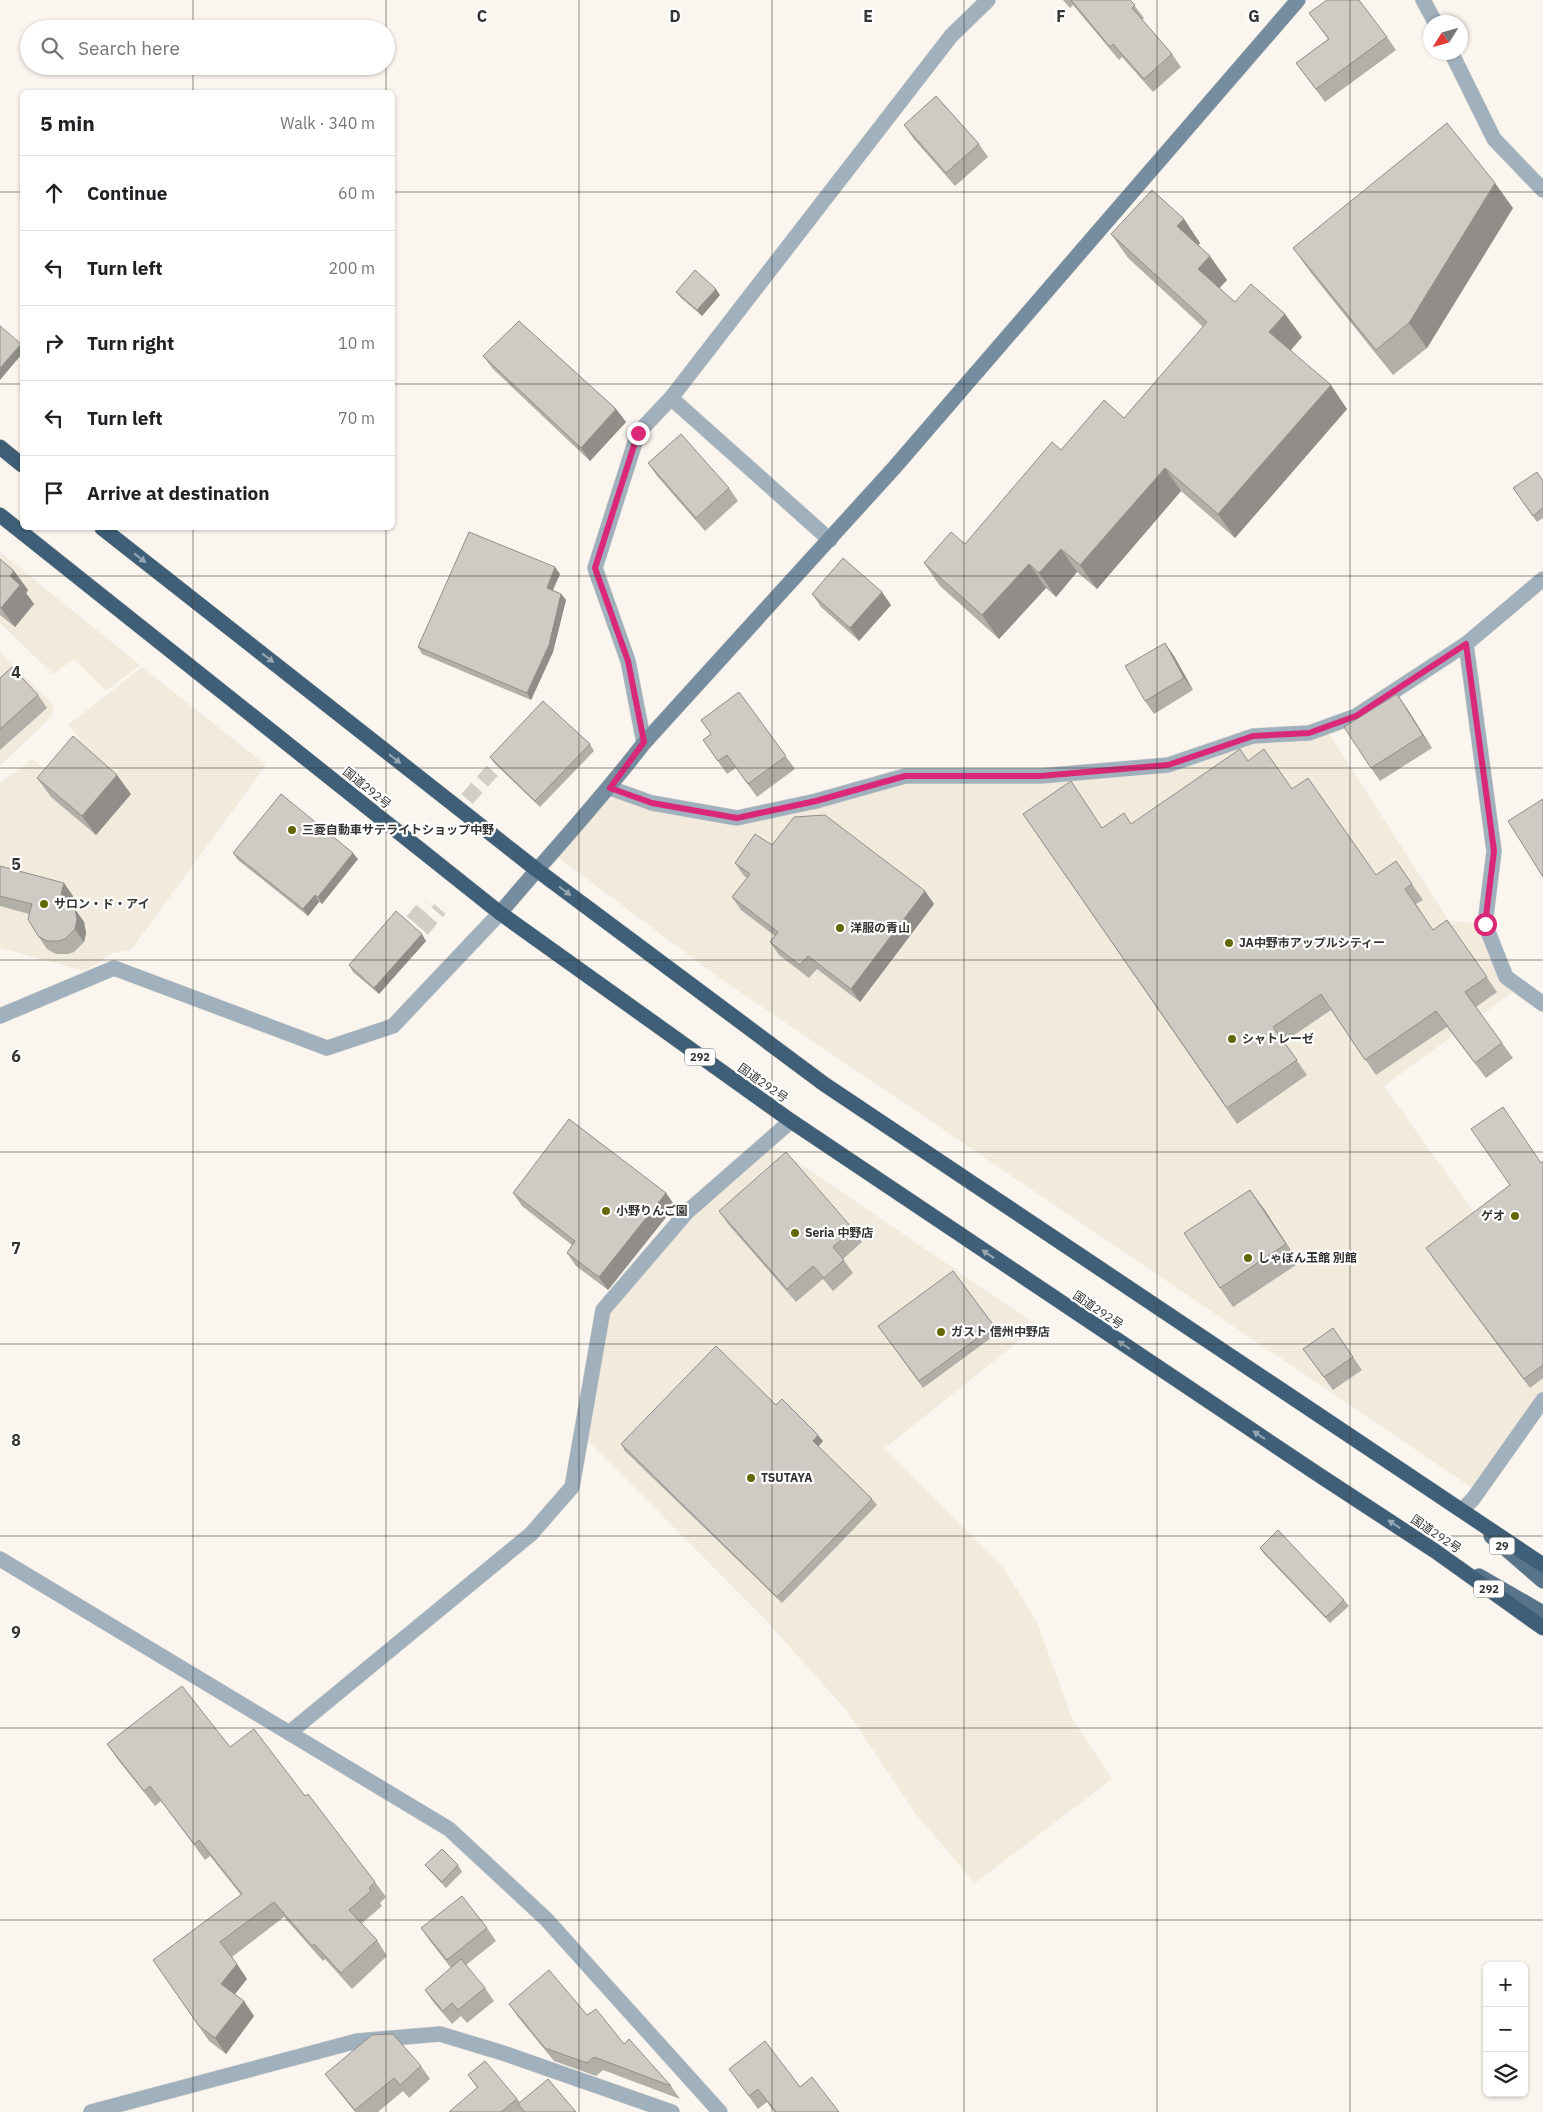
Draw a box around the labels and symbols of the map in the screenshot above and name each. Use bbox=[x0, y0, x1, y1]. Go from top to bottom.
text: C bbox=[477, 6, 487, 26]
text: D bbox=[669, 6, 681, 26]
text: E bbox=[863, 6, 873, 26]
text: F bbox=[1056, 6, 1066, 26]
text: G bbox=[1248, 6, 1260, 26]
north arrow bbox=[1423, 15, 1468, 60]
route end bbox=[627, 422, 650, 445]
one-way arrow bbox=[133, 552, 146, 563]
one-way arrow bbox=[261, 653, 274, 664]
text: 4 bbox=[11, 662, 21, 682]
one-way arrow bbox=[389, 753, 402, 764]
street label: 国道292号 bbox=[340, 764, 394, 812]
place label: 三菱自動車サテライトショップ中野 bbox=[302, 822, 494, 837]
marker: 三菱自動車サテライトショップ中野 bbox=[286, 824, 298, 836]
text: 5 bbox=[11, 854, 21, 874]
one-way arrow bbox=[558, 886, 572, 896]
place label: サロン・ド・アイ bbox=[54, 896, 149, 911]
marker: サロン・ド・アイ bbox=[38, 898, 50, 910]
route start bbox=[1474, 913, 1497, 936]
place label: 洋服の青山 bbox=[850, 920, 910, 935]
marker: 洋服の青山 bbox=[834, 922, 846, 934]
place label: JA中野市アップルシティー bbox=[1239, 935, 1385, 950]
marker: JA中野市アップルシティー bbox=[1223, 937, 1235, 949]
place label: シャトレーゼ bbox=[1242, 1031, 1314, 1046]
marker: シャトレーゼ bbox=[1226, 1033, 1238, 1045]
text: 6 bbox=[11, 1046, 21, 1066]
road number: 292 bbox=[685, 1048, 715, 1066]
street label: 国道292号 bbox=[735, 1060, 791, 1105]
place label: 小野りんご園 bbox=[616, 1203, 688, 1218]
marker: 小野りんご園 bbox=[600, 1205, 612, 1217]
place label: ゲオ bbox=[1481, 1208, 1505, 1223]
marker: ゲオ bbox=[1509, 1210, 1521, 1222]
place label: Seria 中野店 bbox=[805, 1225, 873, 1240]
marker: Seria 中野店 bbox=[789, 1227, 801, 1239]
text: 7 bbox=[11, 1238, 21, 1258]
one-way arrow bbox=[982, 1250, 995, 1259]
place label: しゃぼん玉館 別館 bbox=[1258, 1250, 1357, 1265]
marker: しゃぼん玉館 別館 bbox=[1242, 1252, 1254, 1264]
street label: 国道292号 bbox=[1070, 1287, 1126, 1332]
place label: ガスト 信州中野店 bbox=[951, 1324, 1050, 1339]
marker: ガスト 信州中野店 bbox=[935, 1326, 947, 1338]
one-way arrow bbox=[1117, 1340, 1130, 1350]
text: 8 bbox=[11, 1430, 21, 1450]
one-way arrow bbox=[1252, 1430, 1265, 1440]
place label: TSUTAYA bbox=[761, 1470, 812, 1485]
marker: TSUTAYA bbox=[745, 1472, 757, 1484]
street label: 国道292号 bbox=[1408, 1511, 1464, 1556]
one-way arrow bbox=[1388, 1519, 1401, 1529]
road number: 29 bbox=[1490, 1538, 1514, 1554]
road number: 292 bbox=[1474, 1580, 1504, 1598]
text: 9 bbox=[11, 1622, 21, 1642]

